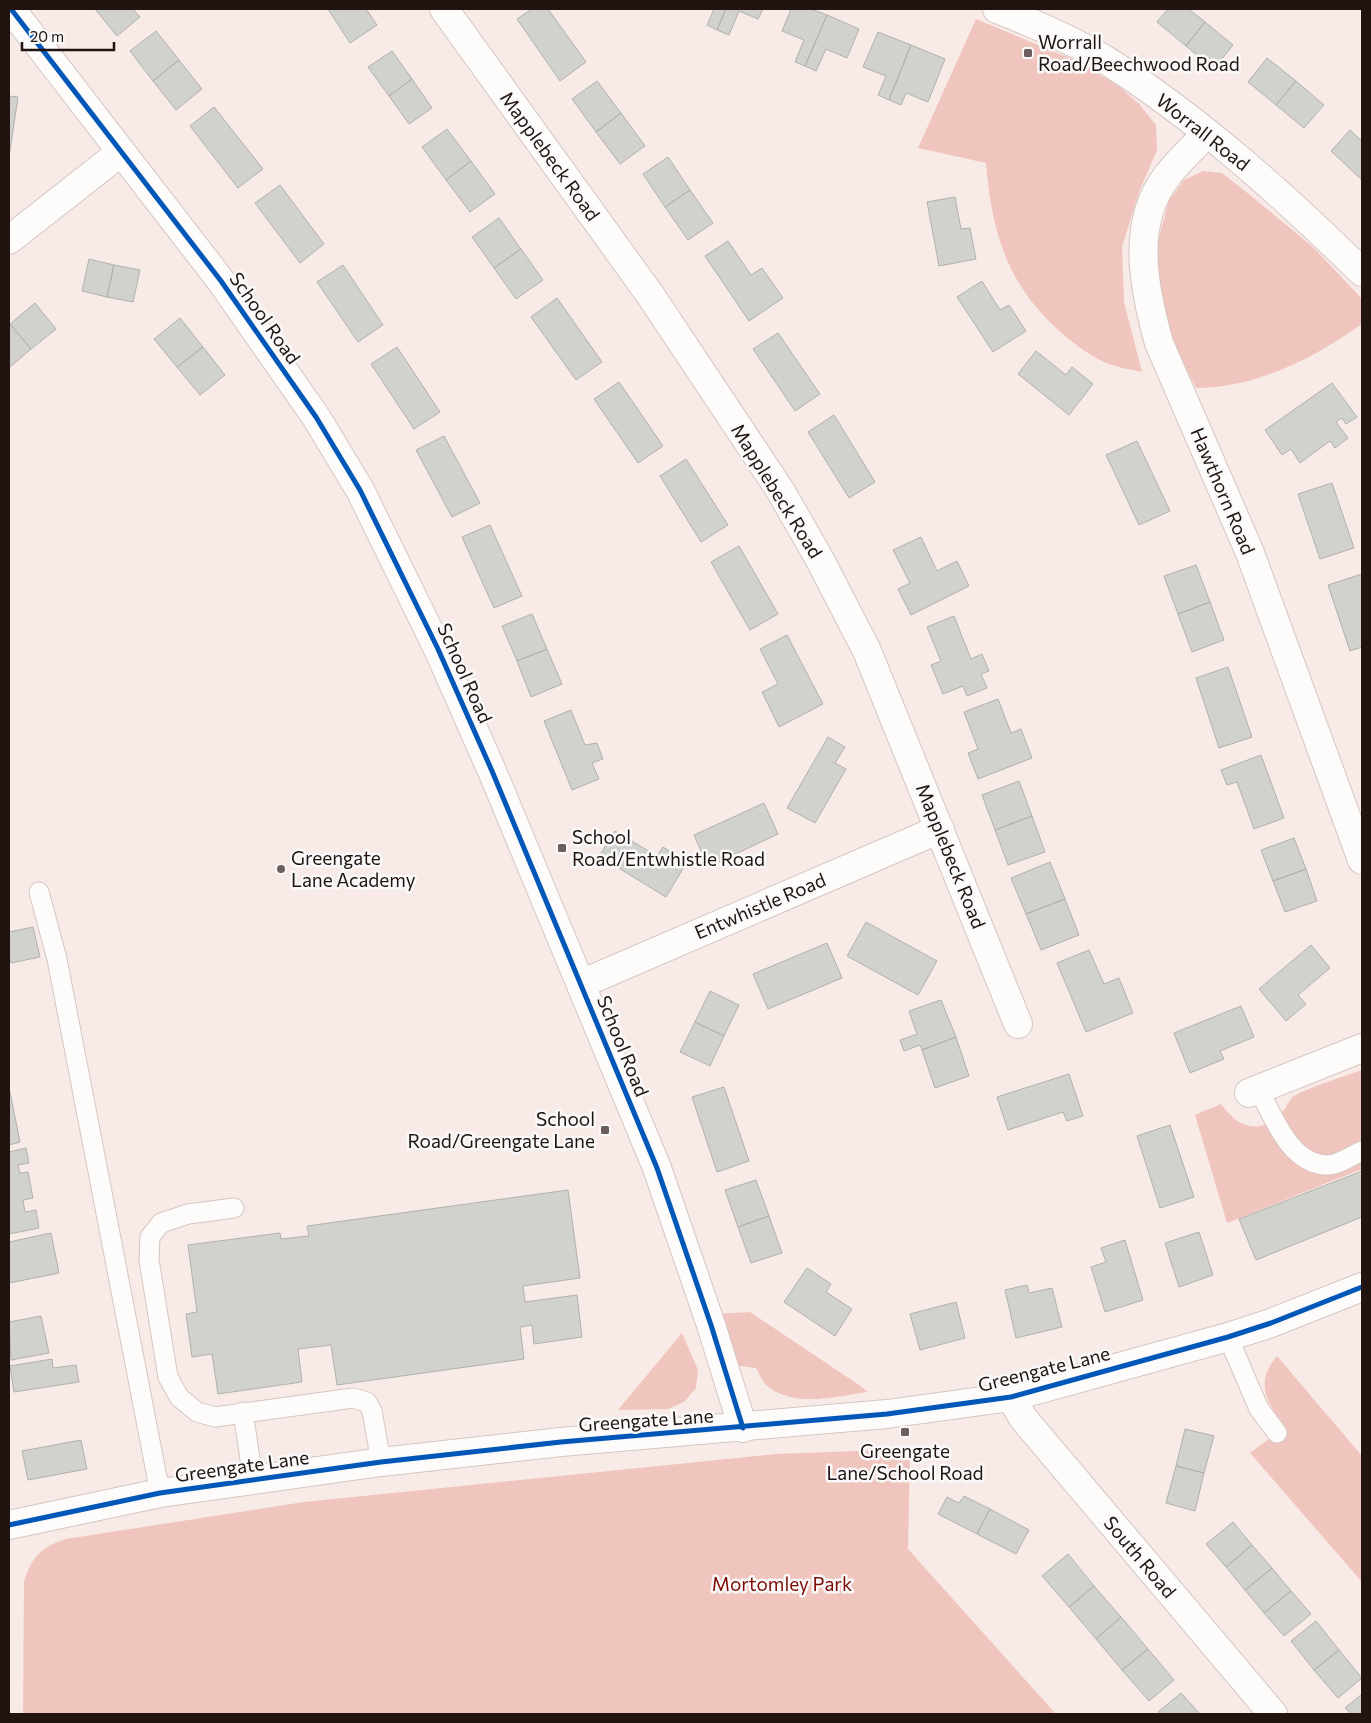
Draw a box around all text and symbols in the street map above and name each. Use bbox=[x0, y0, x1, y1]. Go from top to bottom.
scale bar bbox=[22, 20, 115, 52]
text: 20 m bbox=[30, 27, 64, 45]
place label: Worrall Road/Beechwood Road bbox=[1038, 30, 1240, 75]
marker: Worrall Road/Beechwood Road bbox=[1022, 47, 1034, 59]
street label: Mapplebeck Road bbox=[496, 87, 605, 225]
street label: Worrall Road bbox=[1152, 88, 1255, 175]
street label: School Road bbox=[225, 267, 306, 368]
street label: Mapplebeck Road bbox=[727, 419, 828, 562]
street label: Hawthorn Road bbox=[1186, 424, 1261, 558]
street label: School Road bbox=[433, 619, 498, 726]
street label: Mapplebeck Road bbox=[912, 780, 991, 932]
place label: School Road/Entwhistle Road bbox=[572, 825, 765, 870]
marker: School Road/Entwhistle Road bbox=[556, 842, 568, 854]
place label: Greengate Lane Academy bbox=[291, 846, 416, 891]
marker: Greengate Lane Academy bbox=[275, 863, 287, 875]
street label: Entwhistle Road bbox=[691, 868, 829, 944]
street label: School Road bbox=[593, 992, 654, 1100]
place label: School Road/Greengate Lane bbox=[407, 1107, 595, 1152]
marker: School Road/Greengate Lane bbox=[599, 1124, 611, 1136]
street label: Greengate Lane bbox=[975, 1341, 1112, 1396]
street label: Greengate Lane bbox=[578, 1403, 714, 1436]
marker: Greengate Lane/School Road bbox=[899, 1426, 911, 1438]
place label: Greengate Lane/School Road bbox=[826, 1439, 984, 1484]
street label: Greengate Lane bbox=[173, 1445, 311, 1486]
street label: South Road bbox=[1099, 1511, 1181, 1602]
park label: Mortomley Park bbox=[712, 1572, 852, 1595]

